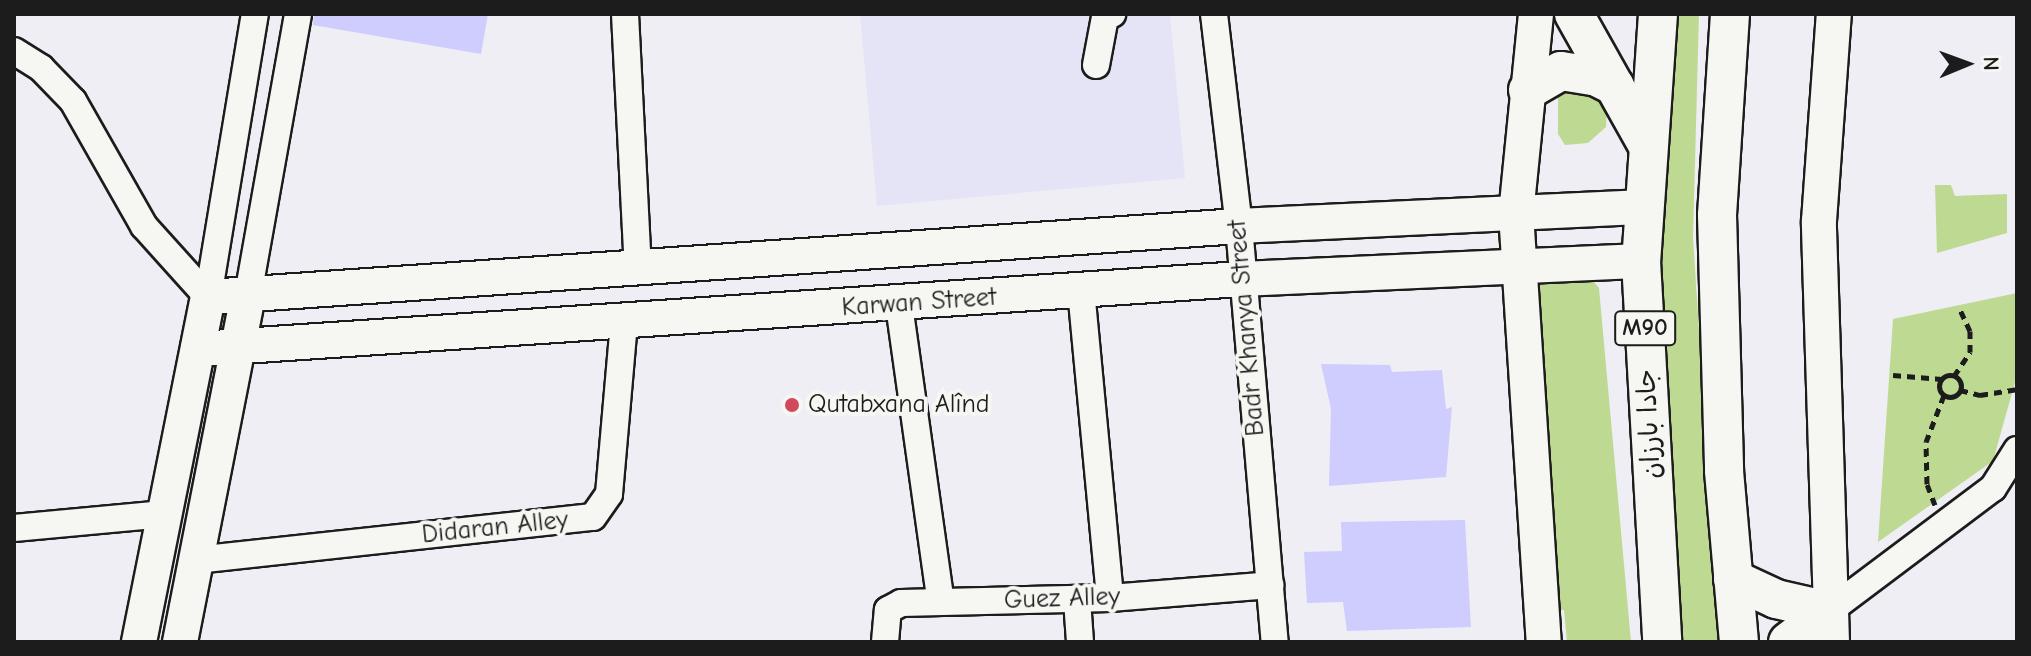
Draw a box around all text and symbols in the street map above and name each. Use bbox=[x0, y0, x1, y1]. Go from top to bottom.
north arrow bbox=[1927, 24, 2007, 104]
text: N bbox=[1978, 56, 2004, 71]
street label: Badr Khanya Street bbox=[1222, 219, 1272, 437]
street label: Karwan Street bbox=[841, 282, 997, 324]
road number: M90 bbox=[1613, 308, 1677, 348]
street label: جادا بارزان bbox=[1632, 368, 1668, 480]
place label: Qutabxana Alînd bbox=[808, 389, 990, 421]
marker: Qutabxana Alînd bbox=[783, 396, 801, 414]
street label: Didaran Alley bbox=[420, 505, 570, 551]
street label: Guez Alley bbox=[1003, 581, 1121, 617]

